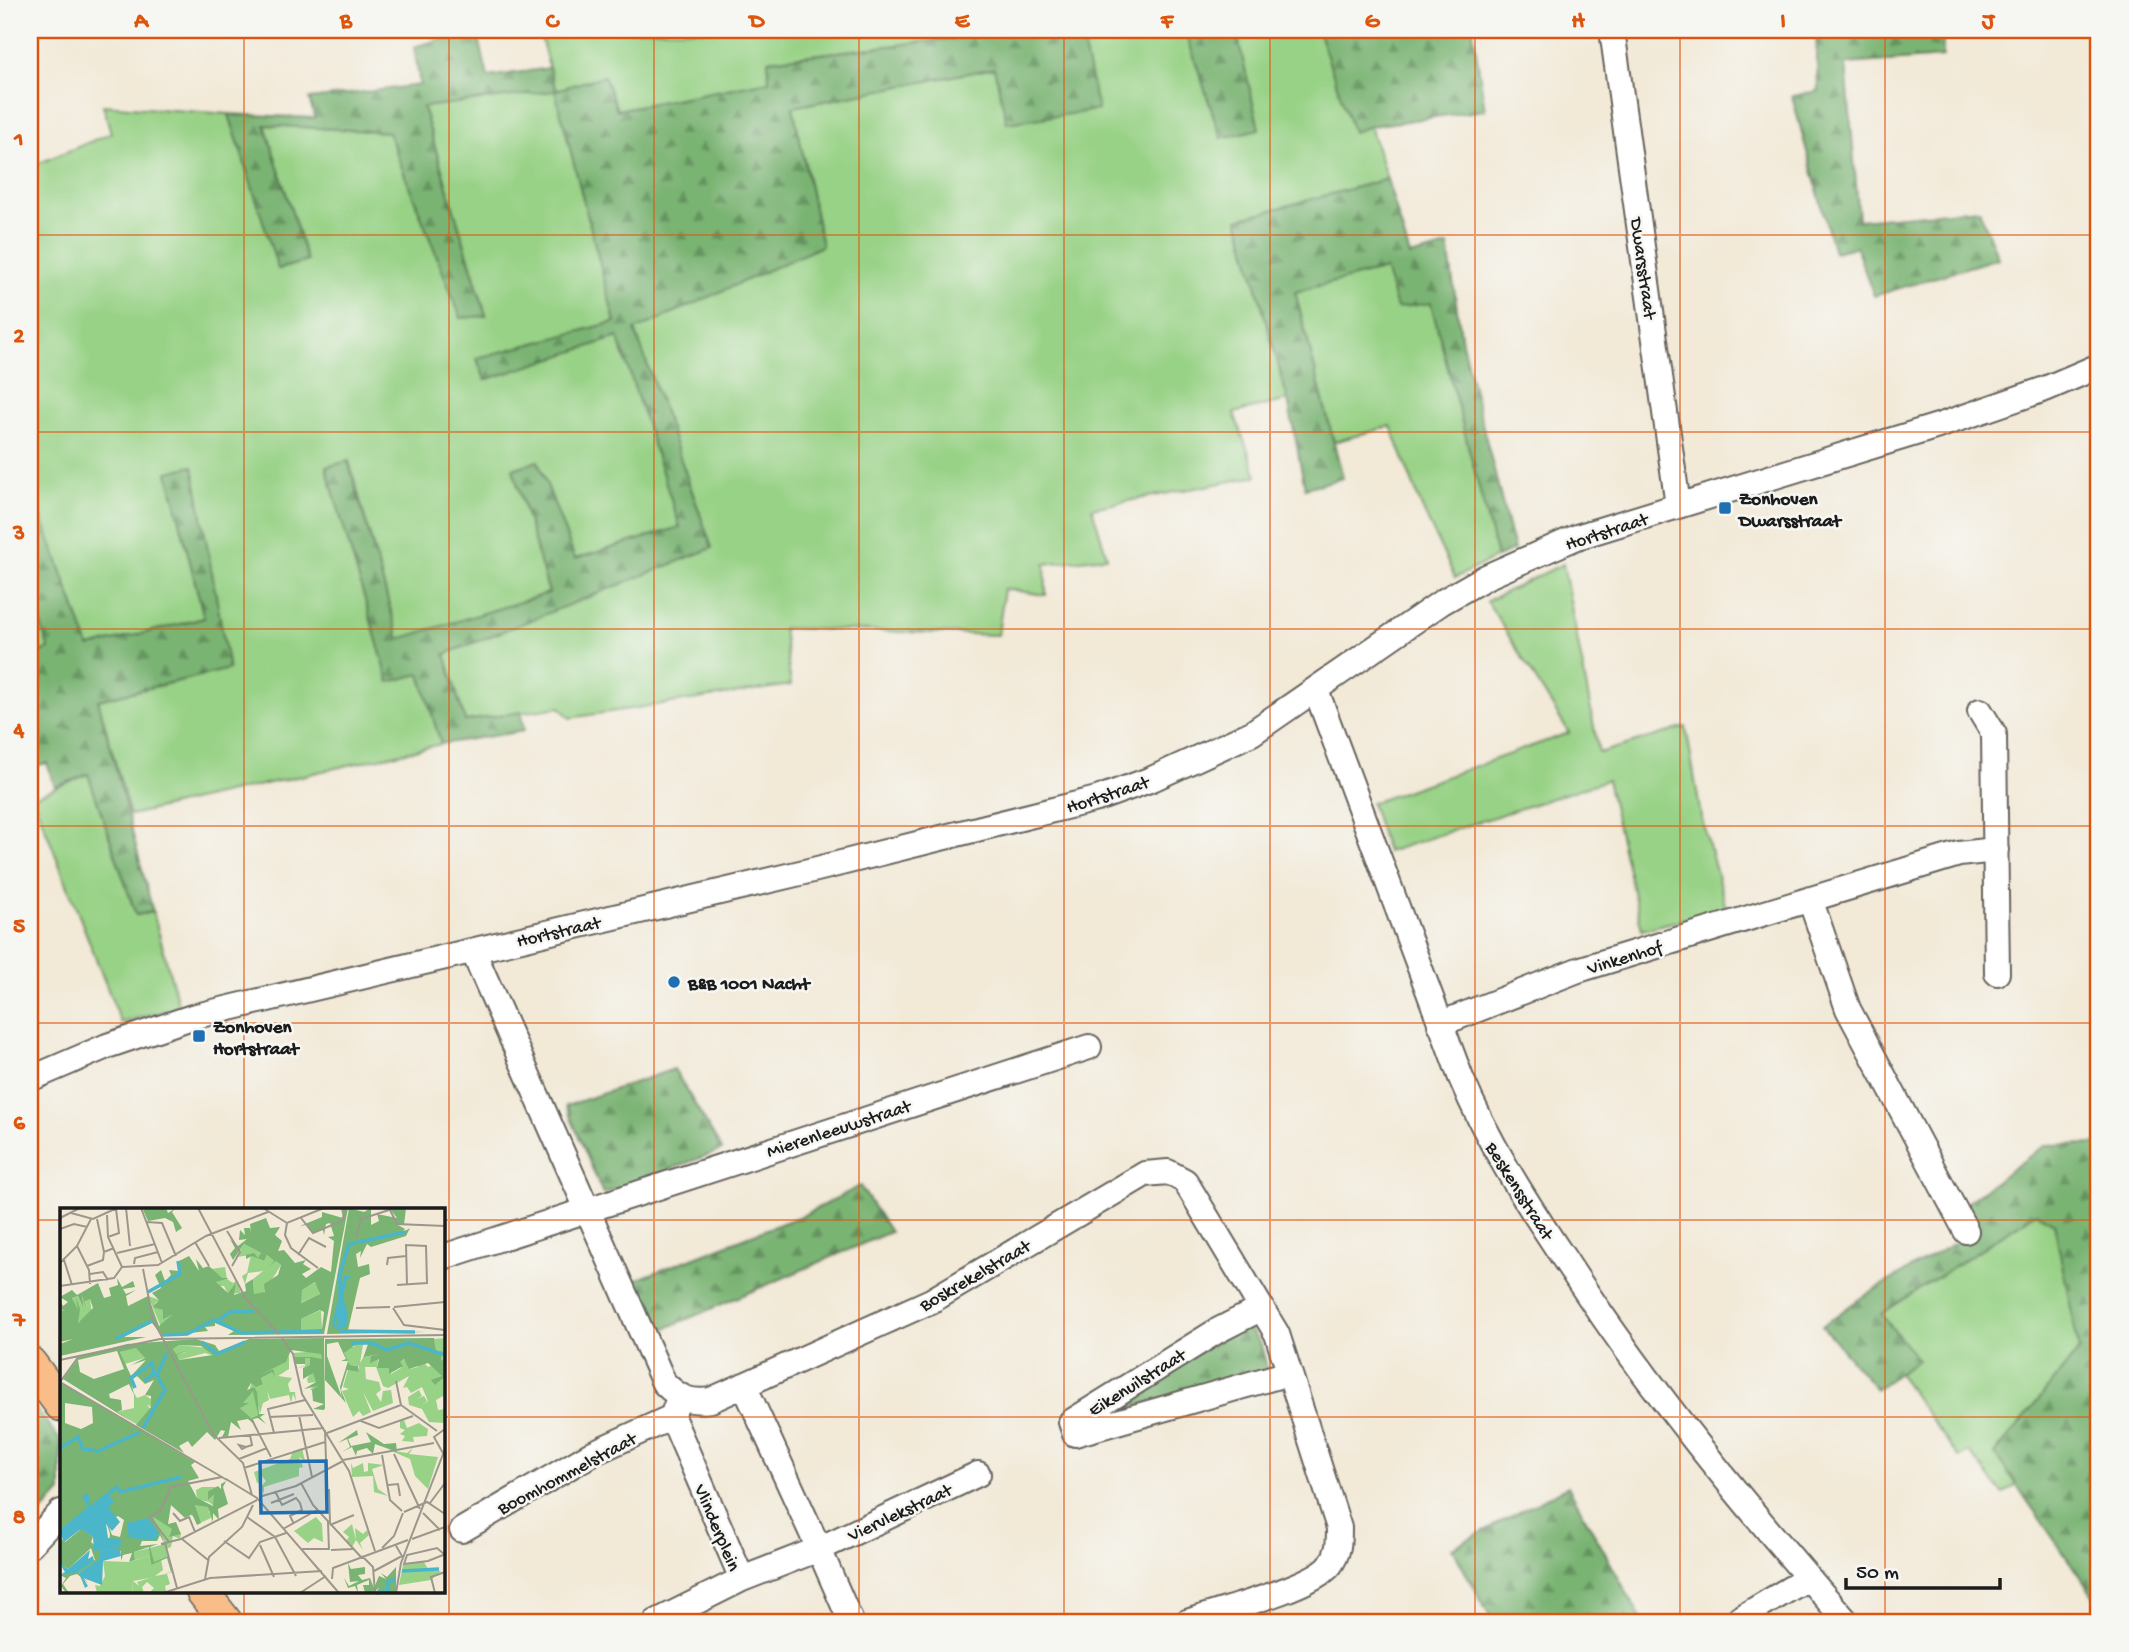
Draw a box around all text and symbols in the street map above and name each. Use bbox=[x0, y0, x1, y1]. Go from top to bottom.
text: A bbox=[133, 9, 149, 36]
text: B bbox=[339, 9, 353, 36]
text: C bbox=[546, 9, 561, 36]
text: D bbox=[748, 9, 766, 36]
text: E bbox=[955, 9, 971, 36]
text: F bbox=[1160, 9, 1175, 36]
text: G bbox=[1365, 9, 1381, 36]
text: H bbox=[1571, 9, 1585, 36]
text: I bbox=[1780, 9, 1786, 36]
text: J bbox=[1981, 9, 1996, 36]
text: 1 bbox=[13, 127, 24, 154]
street label: Dwarsstraat bbox=[1623, 215, 1660, 323]
text: 2 bbox=[13, 324, 25, 351]
place label: Zonhoven Dwarsstraat bbox=[1737, 489, 1843, 534]
marker: Zonhoven Dwarsstraat bbox=[1717, 500, 1733, 516]
street label: Hortstraat bbox=[1563, 508, 1653, 557]
text: 3 bbox=[12, 521, 25, 548]
text: 4 bbox=[13, 718, 25, 745]
street label: Hortstraat bbox=[1064, 771, 1154, 820]
street label: Hortstraat bbox=[515, 912, 605, 954]
text: 5 bbox=[13, 914, 25, 941]
street label: Vinkenhof bbox=[1584, 936, 1667, 982]
marker: B&B 1001 Nacht bbox=[666, 974, 682, 990]
place label: B&B 1001 Nacht bbox=[687, 974, 812, 997]
place label: Zonhoven Hortstraat bbox=[213, 1017, 301, 1062]
marker: Zonhoven Hortstraat bbox=[191, 1028, 207, 1044]
street label: Mierenleeuwstraat bbox=[764, 1095, 916, 1165]
text: 6 bbox=[13, 1111, 26, 1138]
street label: Beskensstraat bbox=[1478, 1138, 1558, 1247]
inset map bbox=[60, 1208, 444, 1592]
street label: Boskrekelstraat bbox=[915, 1235, 1037, 1319]
text: 7 bbox=[12, 1308, 26, 1335]
street label: Eikenuilstraat bbox=[1085, 1344, 1193, 1423]
street label: Boomhommelstraat bbox=[493, 1428, 643, 1522]
street label: Viervlekstraat bbox=[844, 1479, 958, 1549]
street label: Vlinderplein bbox=[687, 1481, 744, 1575]
text: 8 bbox=[13, 1505, 26, 1532]
scale bar bbox=[1846, 1547, 2000, 1591]
text: 50 m bbox=[1856, 1562, 1899, 1587]

